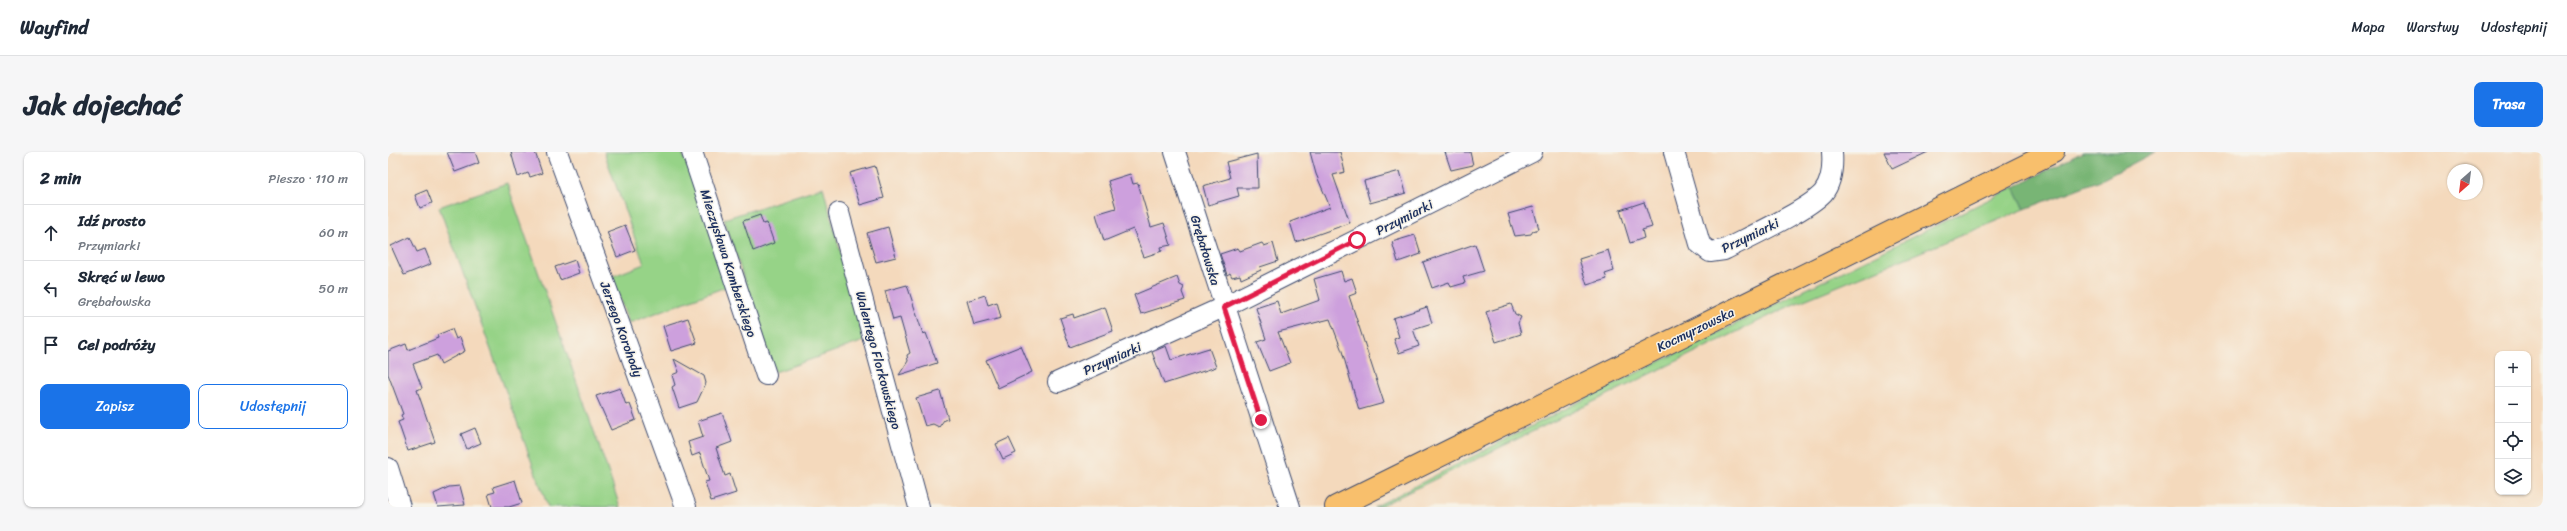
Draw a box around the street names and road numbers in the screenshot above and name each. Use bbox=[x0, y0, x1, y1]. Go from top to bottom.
street label: Mieczysława Kamberskiego bbox=[694, 186, 764, 341]
street label: Przymiarki bbox=[1371, 193, 1437, 242]
street label: Przymiarki bbox=[1717, 211, 1783, 259]
street label: Grębałowska bbox=[1184, 212, 1227, 289]
street label: Jerzego Korohody bbox=[593, 277, 650, 381]
street label: Walentego Florkowskiego bbox=[849, 288, 908, 432]
street label: Kocmyrzowska bbox=[1652, 300, 1738, 358]
street label: Przymiarki bbox=[1079, 335, 1146, 382]

